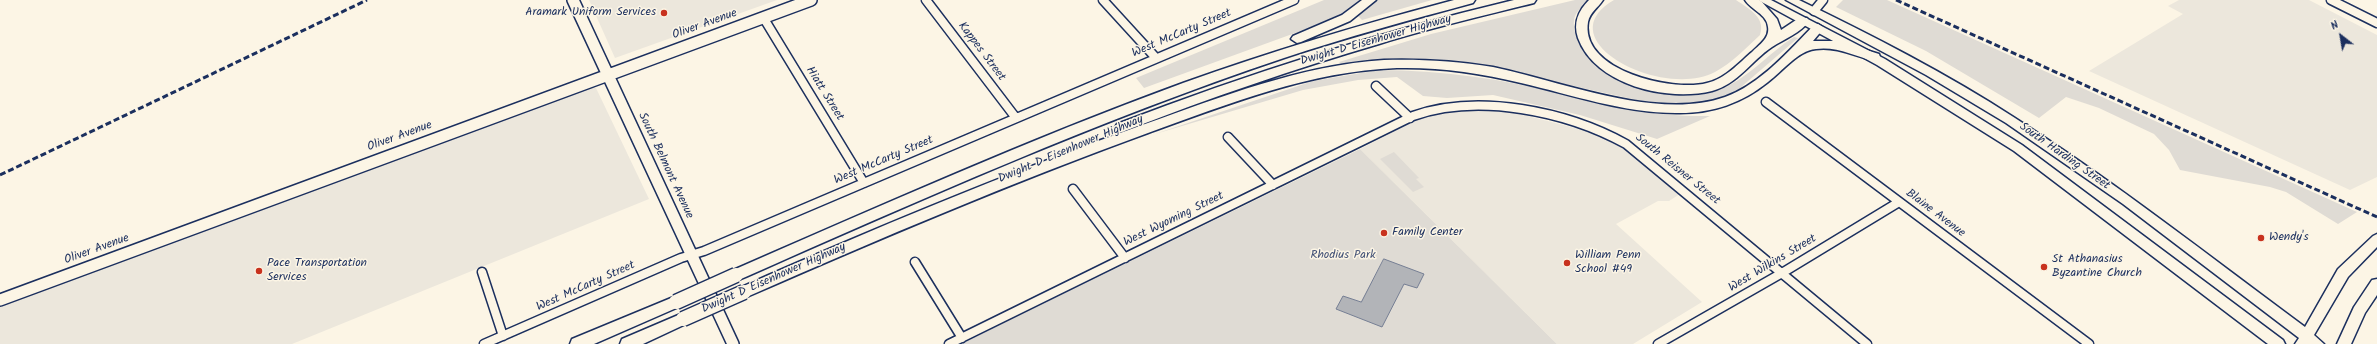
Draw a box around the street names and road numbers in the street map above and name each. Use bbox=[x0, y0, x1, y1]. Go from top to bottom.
street label: Oliver Avenue bbox=[671, 7, 739, 43]
street label: West McCarty Street bbox=[1130, 7, 1234, 61]
street label: Dwight D Eisenhower Highway bbox=[1299, 13, 1453, 69]
street label: Kappes Street bbox=[954, 20, 1008, 84]
street label: Hiatt Street bbox=[802, 64, 846, 124]
street label: South Belmont Avenue bbox=[634, 111, 696, 221]
street label: Dwight D Eisenhower Highway bbox=[996, 113, 1146, 187]
street label: Oliver Avenue bbox=[366, 119, 434, 155]
street label: South Harding Street bbox=[2016, 120, 2112, 194]
street label: South Reisner Street bbox=[1632, 131, 1722, 209]
street label: West McCarty Street bbox=[832, 134, 936, 188]
street label: Blaine Avenue bbox=[1902, 187, 1968, 241]
street label: West Wyoming Street bbox=[1122, 190, 1226, 250]
street label: Oliver Avenue bbox=[63, 232, 131, 268]
street label: West Wilkins Street bbox=[1727, 232, 1819, 296]
street label: Dwight D Eisenhower Highway bbox=[700, 241, 848, 317]
street label: West McCarty Street bbox=[534, 259, 638, 315]

